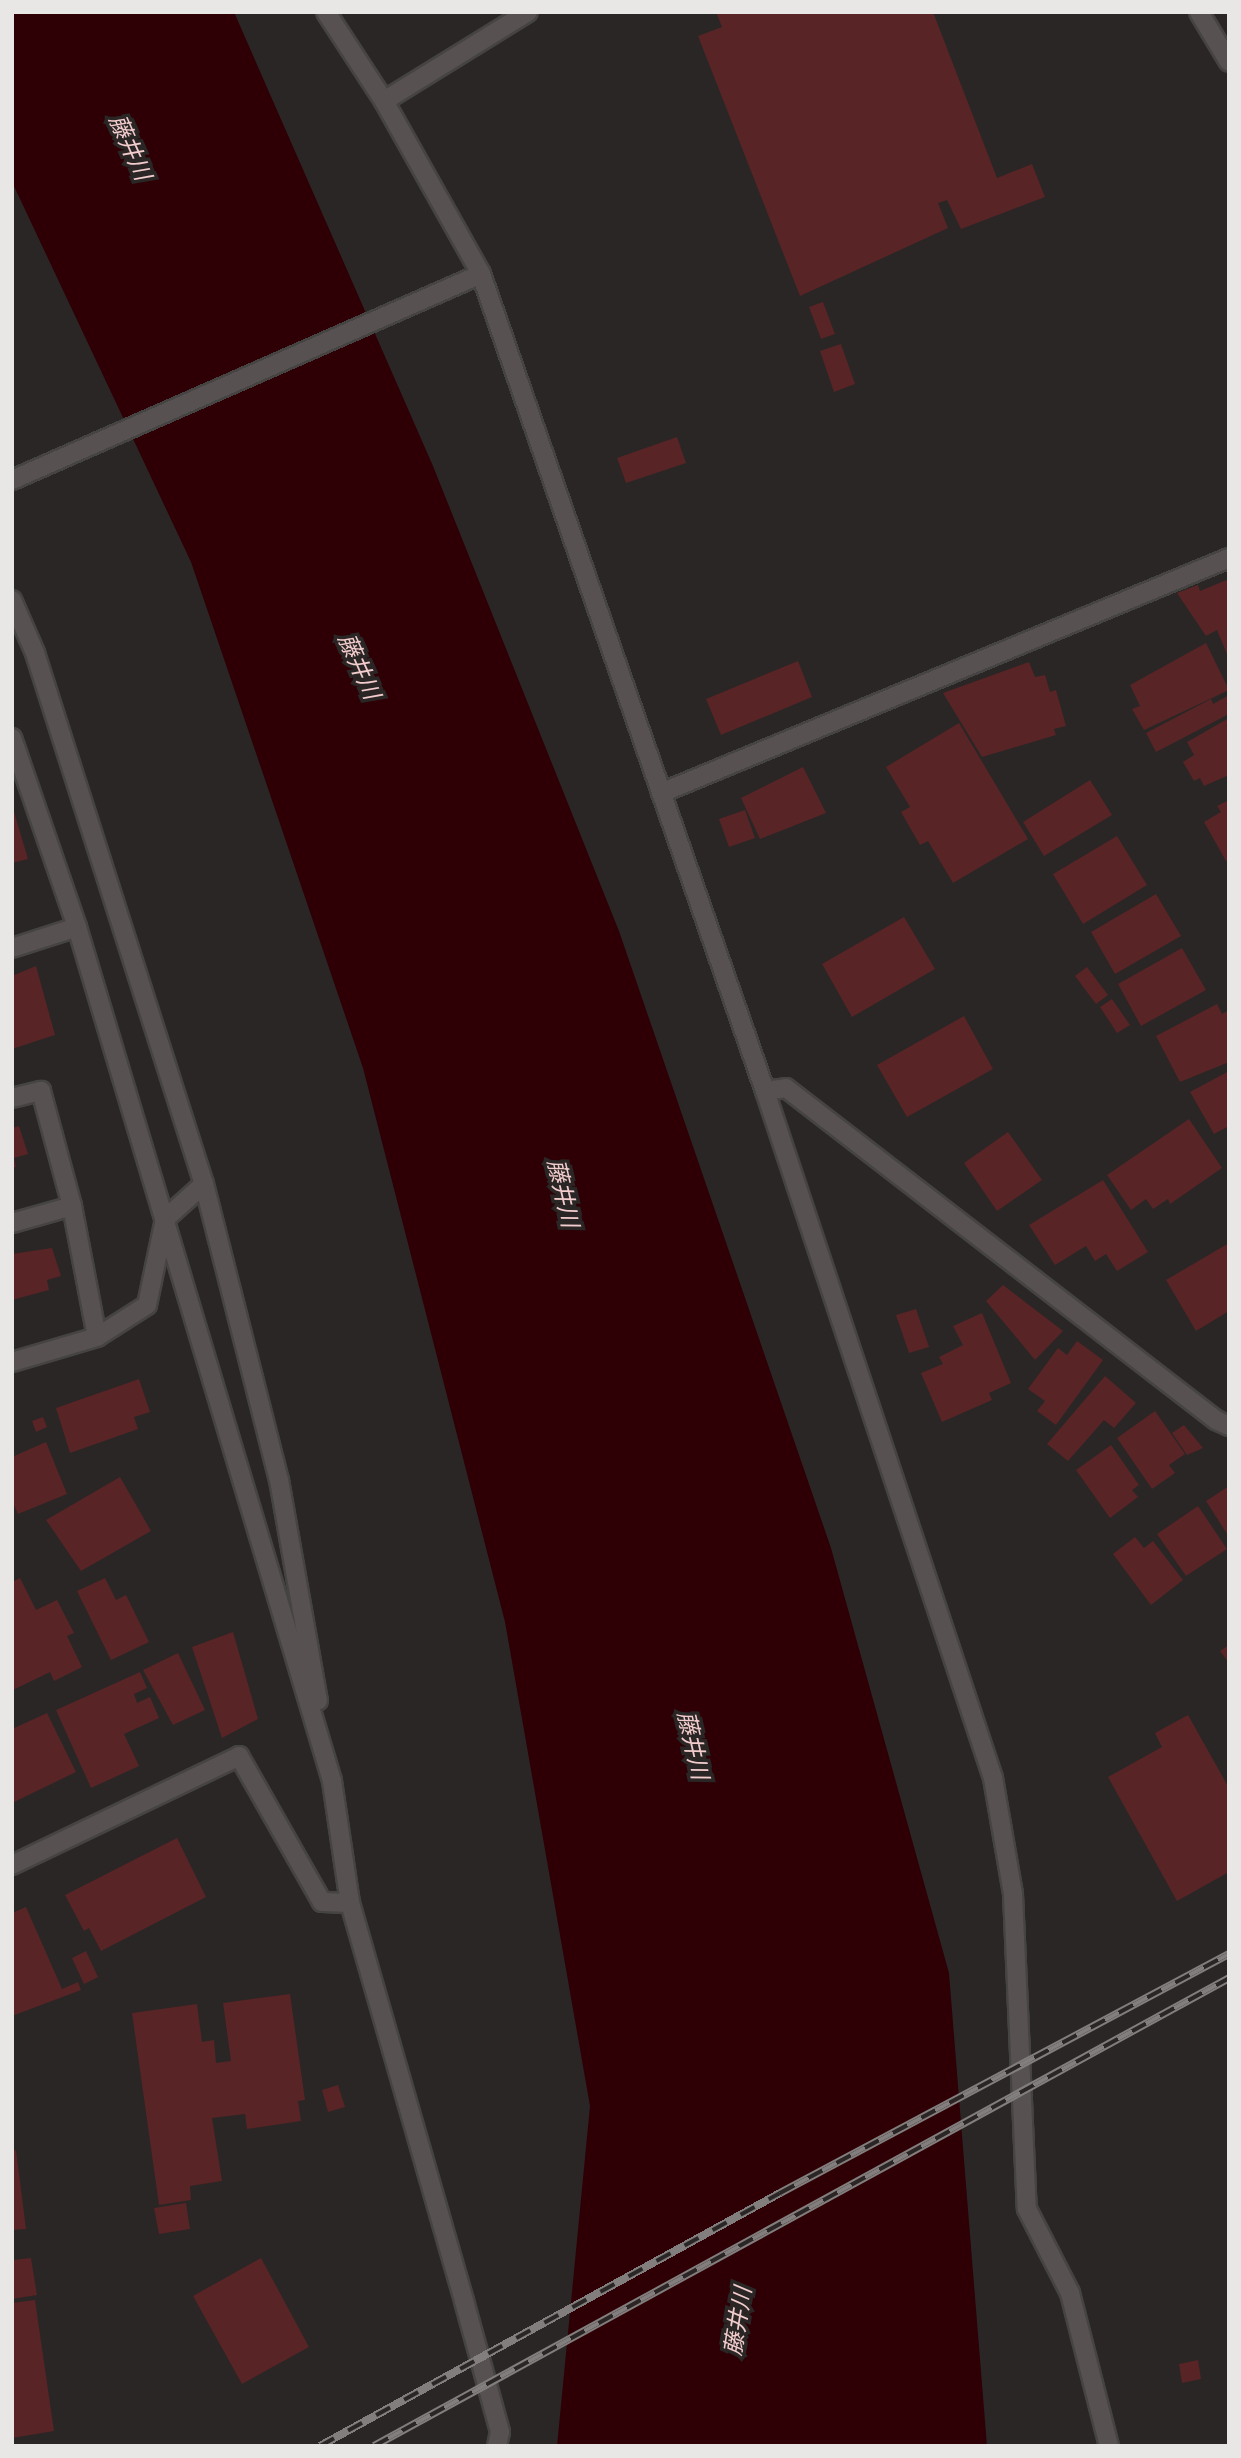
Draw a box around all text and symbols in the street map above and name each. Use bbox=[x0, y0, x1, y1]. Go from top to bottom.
water label: 藤井川 bbox=[104, 110, 158, 184]
water label: 藤井川 bbox=[333, 629, 387, 703]
water label: 藤井川 bbox=[543, 1156, 585, 1230]
water label: 藤井川 bbox=[673, 1708, 715, 1782]
water label: 藤井川 bbox=[718, 2285, 756, 2357]

